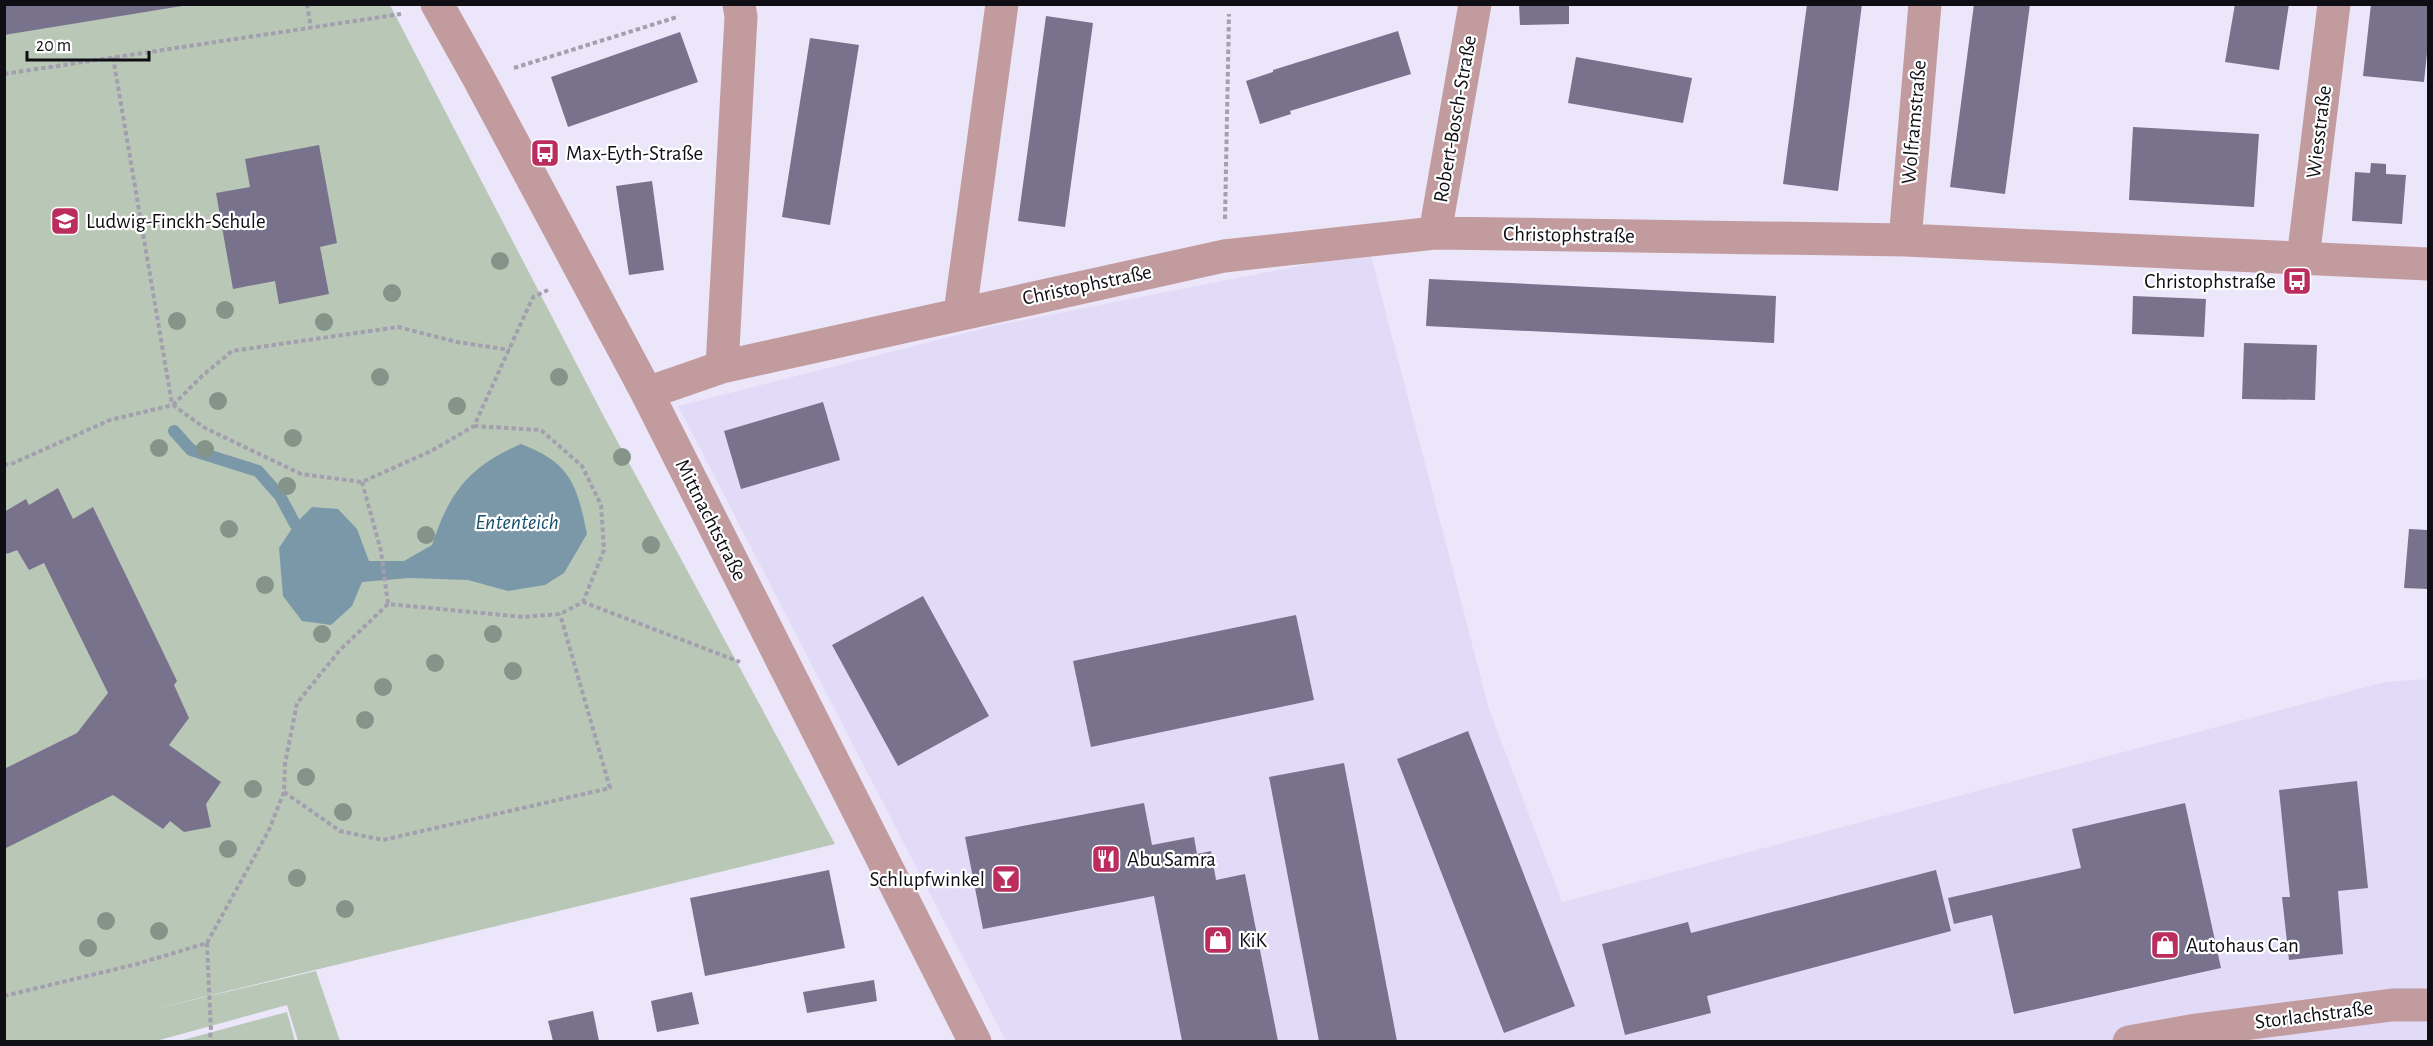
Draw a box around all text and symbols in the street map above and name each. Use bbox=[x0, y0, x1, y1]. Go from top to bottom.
scale bar bbox=[27, 24, 148, 62]
street label: Robert-Bosch-Straße bbox=[1430, 34, 1480, 204]
text: 20 m bbox=[36, 37, 71, 55]
street label: Wolframstraße bbox=[1898, 59, 1930, 185]
street label: Wiesstraße bbox=[2303, 84, 2335, 180]
bus stop icon: Max-Eyth-Straße bbox=[529, 137, 561, 169]
place label: Max-Eyth-Straße bbox=[566, 143, 703, 164]
school or university icon: Ludwig-Finckh-Schule bbox=[49, 205, 81, 237]
place label: Ludwig-Finckh-Schule bbox=[86, 211, 266, 232]
street label: Christophstraße bbox=[1503, 223, 1635, 247]
street label: Christophstraße bbox=[1020, 261, 1154, 309]
bus stop icon: Christophstraße bbox=[2281, 265, 2313, 297]
place label: Christophstraße bbox=[2144, 271, 2276, 292]
street label: Mittnachtstraße bbox=[671, 456, 751, 584]
water label: Ententeich bbox=[475, 511, 559, 533]
restaurant icon: Abu Samra bbox=[1090, 843, 1122, 875]
place label: Abu Samra bbox=[1127, 849, 1216, 870]
bar icon: Schlupfwinkel bbox=[990, 863, 1022, 895]
place label: Schlupfwinkel bbox=[869, 869, 985, 890]
shop icon: KiK bbox=[1202, 924, 1234, 956]
shop icon: Autohaus Can bbox=[2149, 929, 2181, 961]
place label: KiK bbox=[1239, 930, 1268, 951]
place label: Autohaus Can bbox=[2186, 935, 2299, 956]
street label: Storlachstraße bbox=[2254, 997, 2374, 1033]

